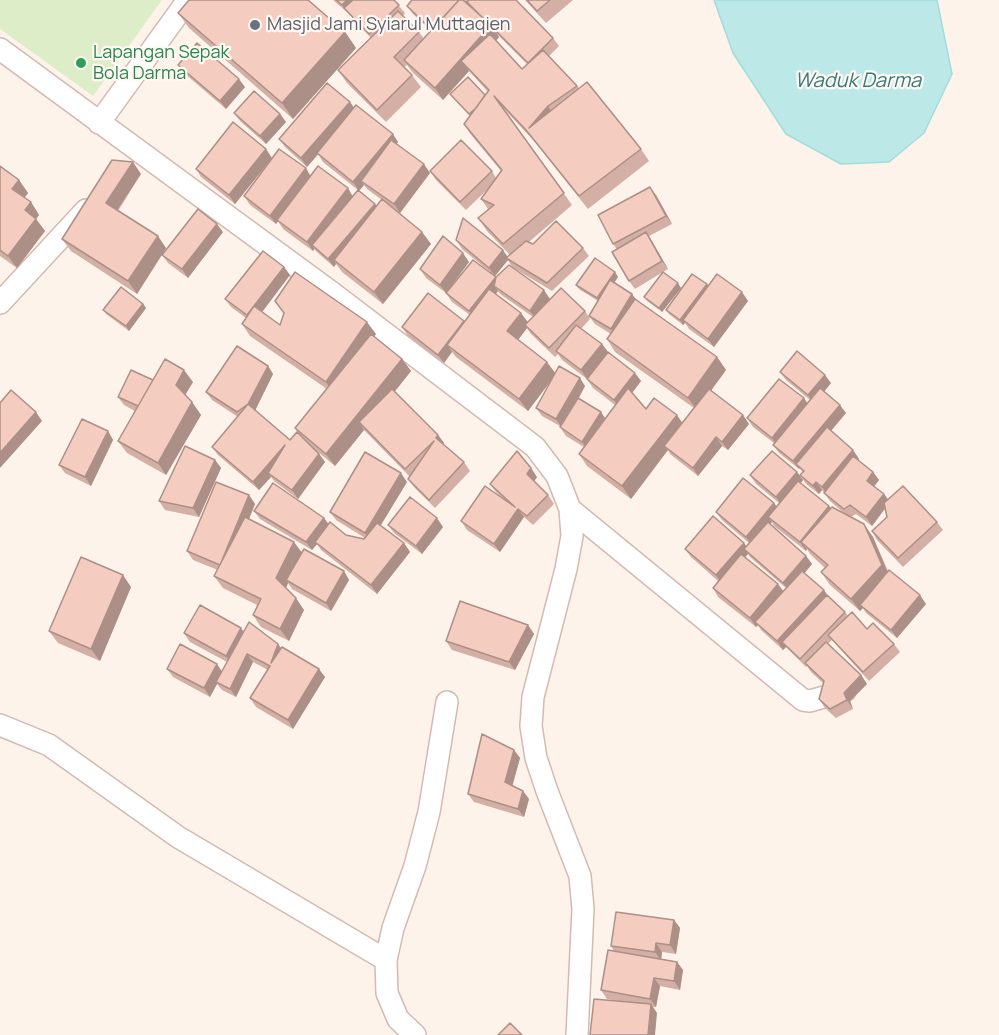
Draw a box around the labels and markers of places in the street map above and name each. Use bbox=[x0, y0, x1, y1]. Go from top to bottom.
place label: Masjid Jami Syiarul Muttaqien bbox=[267, 14, 511, 36]
marker: Masjid Jami Syiarul Muttaqien bbox=[248, 18, 262, 32]
place label: Lapangan Sepak Bola Darma bbox=[93, 42, 229, 84]
marker: Lapangan Sepak Bola Darma bbox=[74, 56, 88, 70]

